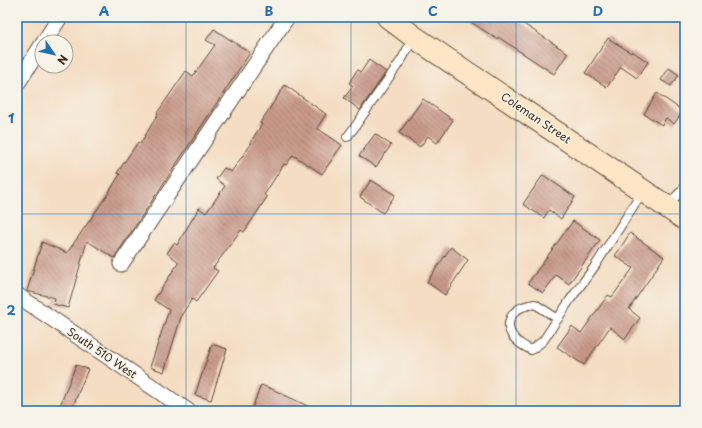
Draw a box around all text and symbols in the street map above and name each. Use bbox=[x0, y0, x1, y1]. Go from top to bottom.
text: A bbox=[99, 1, 109, 20]
text: B bbox=[265, 1, 274, 20]
text: C bbox=[428, 1, 438, 20]
text: D bbox=[593, 1, 603, 20]
north arrow bbox=[34, 34, 74, 74]
text: N bbox=[53, 52, 72, 68]
street label: Coleman Street bbox=[498, 88, 575, 147]
text: 1 bbox=[8, 108, 14, 127]
text: 2 bbox=[6, 300, 16, 319]
street label: South 510 West bbox=[64, 323, 141, 383]

